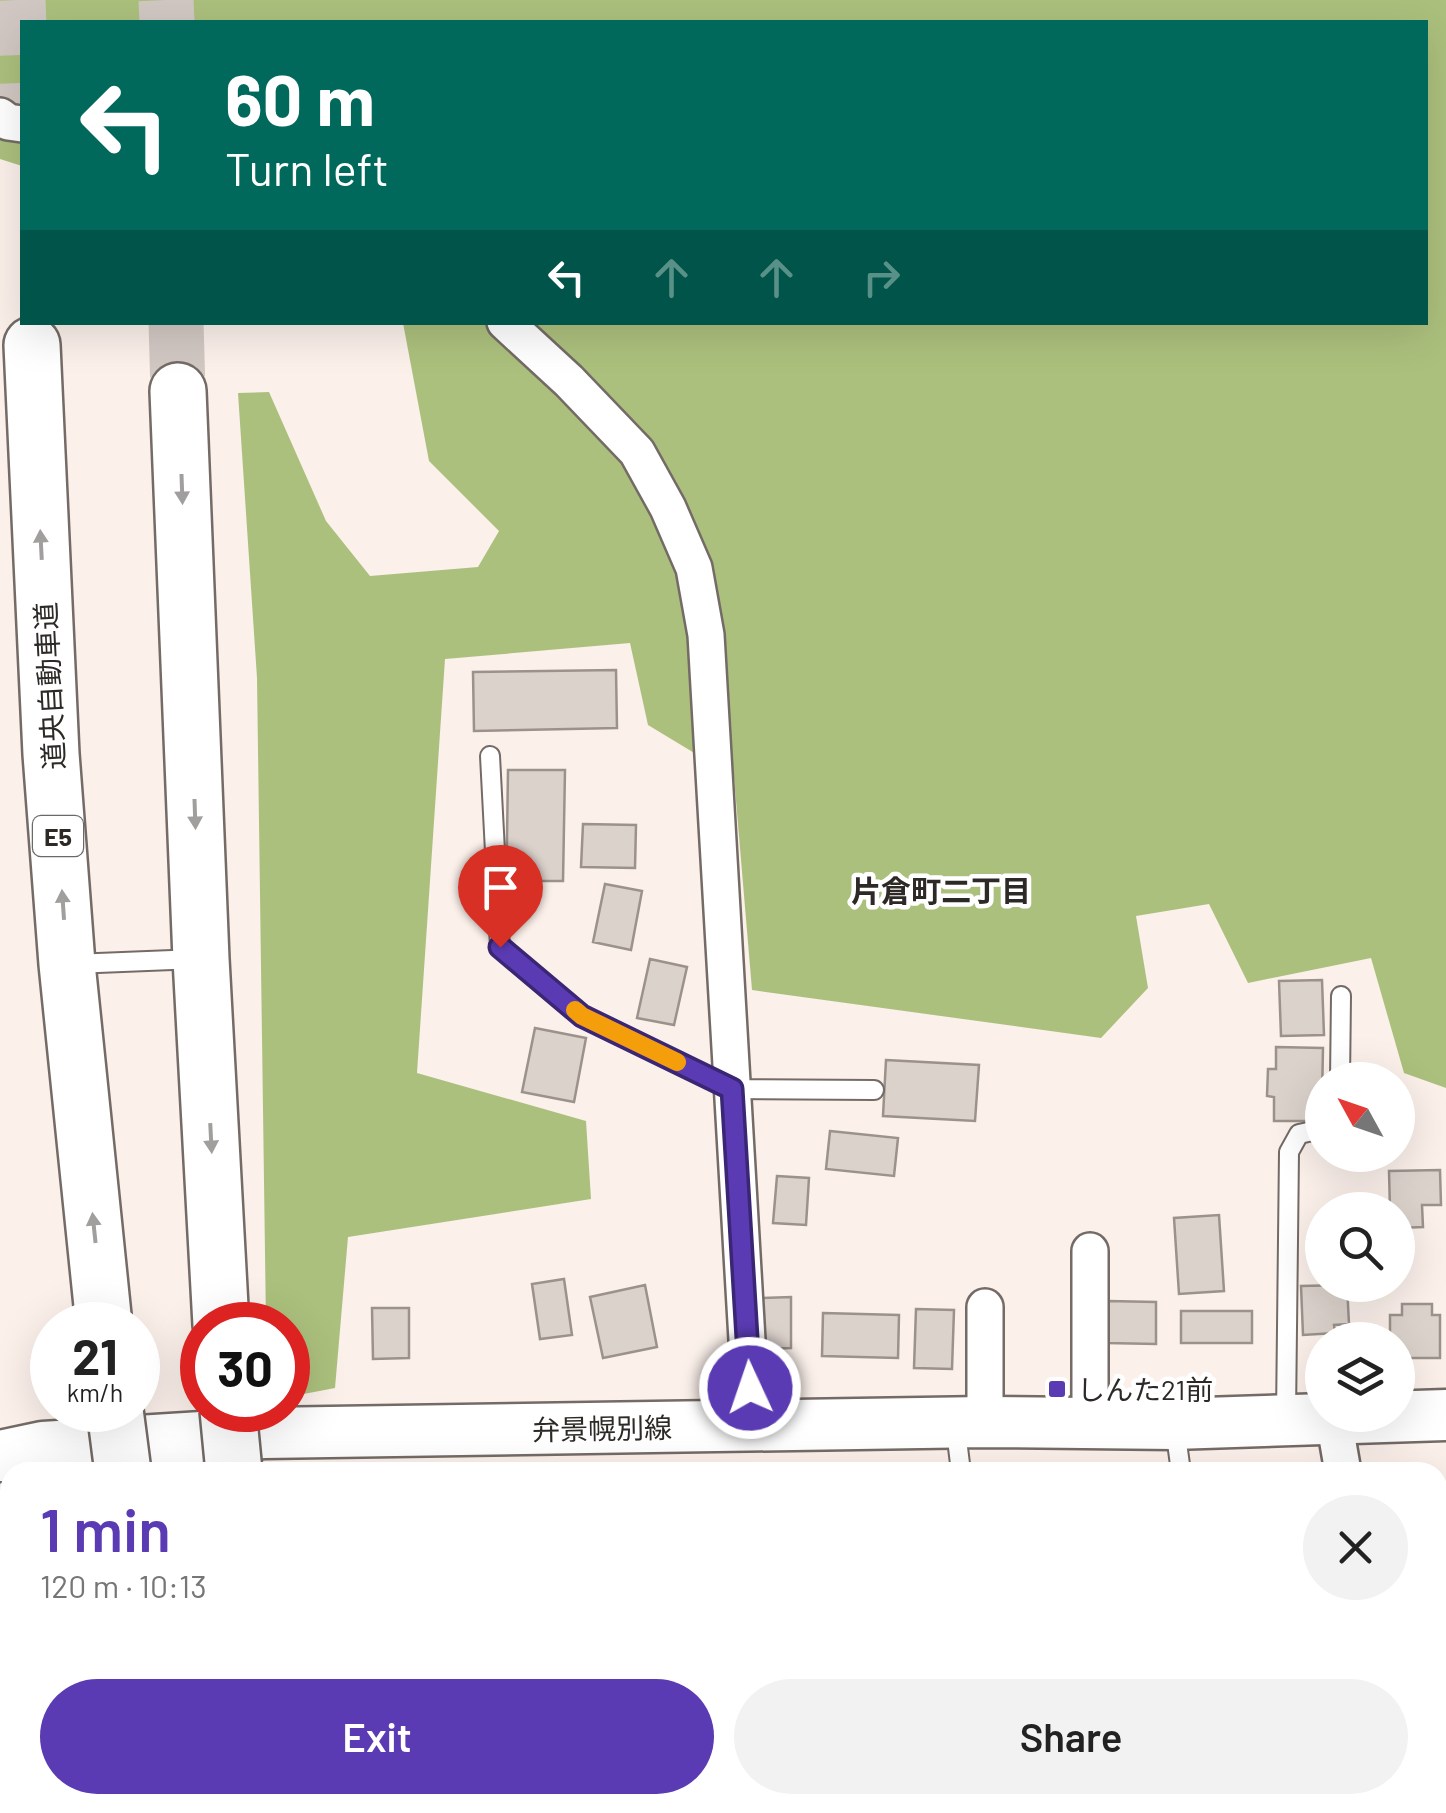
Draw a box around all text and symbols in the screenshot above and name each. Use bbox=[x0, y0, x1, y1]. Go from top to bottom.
text: 60 m bbox=[225, 56, 375, 140]
icon: left bbox=[60, 60, 190, 190]
text: Turn left bbox=[225, 141, 389, 195]
icon: left bbox=[539, 250, 594, 305]
icon: ahead bbox=[644, 250, 699, 305]
icon: ahead bbox=[749, 250, 804, 305]
icon: right bbox=[854, 250, 909, 305]
one-way arrow bbox=[174, 473, 190, 505]
one-way arrow bbox=[33, 529, 49, 561]
street label: 道央自動車道 bbox=[28, 601, 70, 771]
one-way arrow bbox=[187, 798, 203, 830]
road number: E5 bbox=[33, 816, 83, 856]
pin bbox=[458, 845, 543, 948]
icon: arrive bbox=[473, 860, 528, 915]
district label: 片倉町二丁目 bbox=[851, 872, 1031, 908]
one-way arrow bbox=[54, 888, 70, 920]
north arrow bbox=[1305, 1062, 1415, 1172]
map controls bbox=[1305, 1062, 1415, 1432]
one-way arrow bbox=[203, 1123, 219, 1155]
button: search bbox=[1305, 1192, 1415, 1302]
one-way arrow bbox=[86, 1212, 102, 1243]
speed limit sign: 30 bbox=[180, 1302, 310, 1432]
button: layers bbox=[1305, 1322, 1415, 1432]
text: 21 bbox=[72, 1325, 118, 1385]
position arrow bbox=[698, 1336, 802, 1440]
place label: しんた21前 bbox=[1077, 1372, 1213, 1406]
text: km/h bbox=[67, 1377, 123, 1407]
marker: しんた21前 bbox=[1046, 1378, 1068, 1400]
street label: 弁景幌別線 bbox=[532, 1410, 672, 1446]
text: 1 min bbox=[40, 1492, 171, 1564]
button: close bbox=[1303, 1495, 1408, 1600]
text: 120 m · 10:13 bbox=[40, 1566, 207, 1604]
button: Exit bbox=[40, 1679, 714, 1794]
button: Share bbox=[734, 1679, 1408, 1794]

